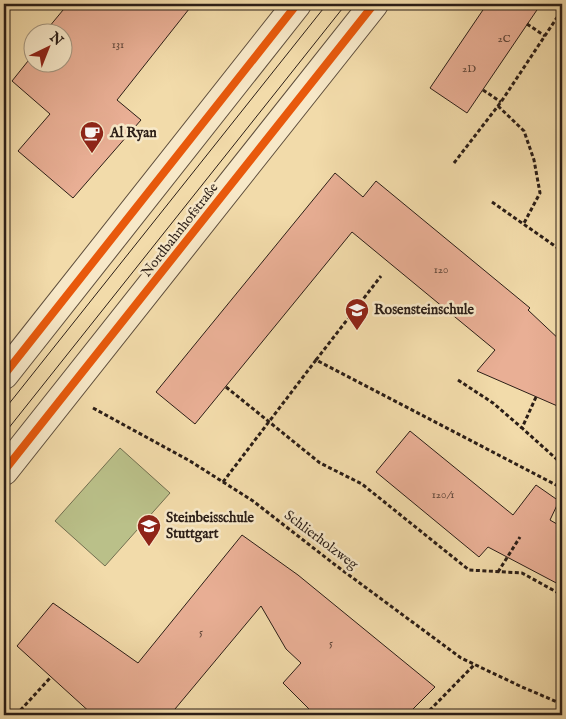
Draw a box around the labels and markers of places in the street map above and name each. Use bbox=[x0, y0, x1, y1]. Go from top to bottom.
cafe icon: Al Ryan bbox=[79, 120, 105, 154]
place label: Al Ryan bbox=[109, 124, 157, 142]
school or university icon: Rosensteinschule bbox=[344, 297, 370, 331]
place label: Rosensteinschule bbox=[374, 301, 475, 319]
place label: Steinbeisschule Stuttgart bbox=[166, 509, 254, 543]
school or university icon: Steinbeisschule Stuttgart bbox=[136, 513, 162, 547]

